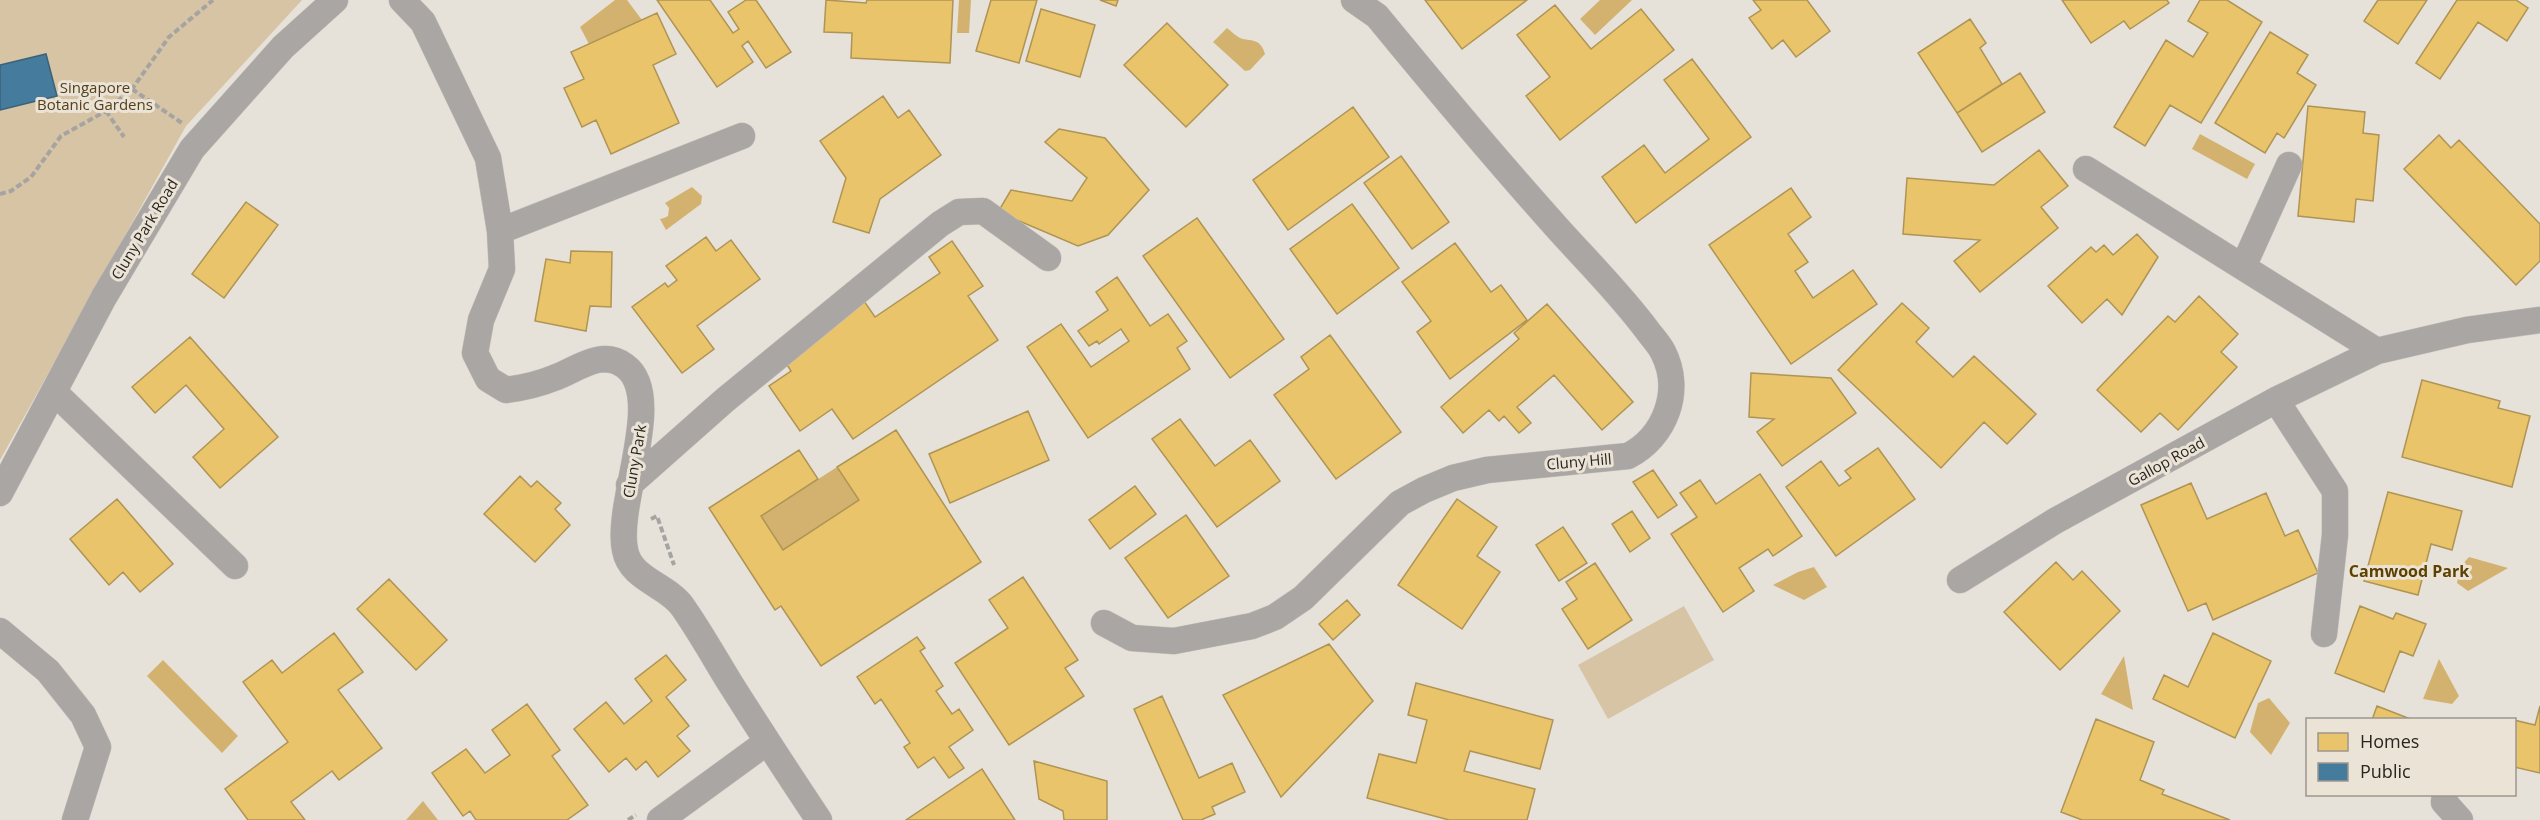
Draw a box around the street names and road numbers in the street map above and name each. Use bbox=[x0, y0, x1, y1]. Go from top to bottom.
street label: Cluny Park Road bbox=[106, 175, 182, 283]
street label: Cluny Park bbox=[618, 423, 650, 499]
street label: Gallop Road bbox=[2124, 432, 2208, 490]
street label: Cluny Hill bbox=[1546, 448, 1612, 474]

